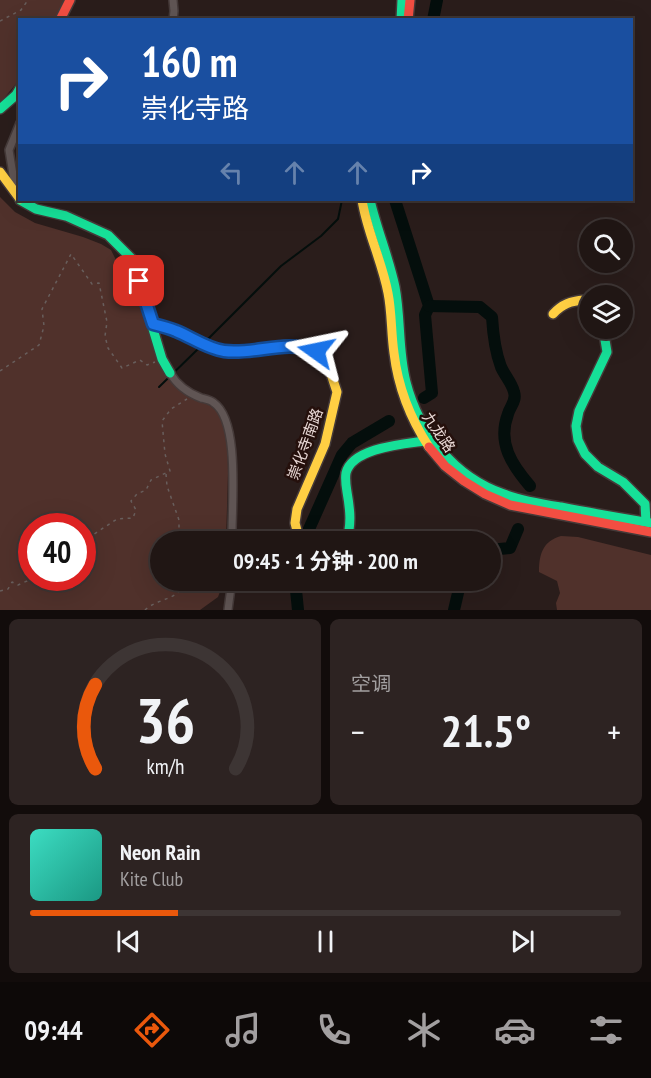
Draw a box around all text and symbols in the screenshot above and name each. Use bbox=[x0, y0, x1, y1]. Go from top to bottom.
text: 160 m bbox=[141, 34, 238, 89]
icon: right bbox=[42, 42, 120, 120]
text: 崇化寺路 bbox=[141, 91, 249, 125]
icon: left bbox=[215, 156, 248, 189]
icon: ahead bbox=[278, 156, 311, 189]
icon: ahead bbox=[341, 156, 374, 189]
icon: right bbox=[404, 156, 437, 189]
map controls bbox=[579, 219, 633, 339]
button: search bbox=[579, 219, 633, 273]
pin bbox=[113, 255, 164, 306]
icon: arrive bbox=[122, 264, 155, 297]
button: layers bbox=[579, 285, 633, 339]
position arrow bbox=[284, 319, 348, 383]
street label: 崇化寺南路 bbox=[283, 406, 327, 482]
street label: 九龙路 bbox=[419, 408, 459, 456]
speed limit sign: 40 bbox=[18, 513, 96, 591]
text: 09:45 · 1 分钟 · 200 m bbox=[233, 547, 418, 575]
text: 空调 bbox=[351, 671, 391, 697]
text: 36 bbox=[135, 679, 195, 760]
text: 21.5° bbox=[441, 701, 531, 759]
text: − bbox=[351, 710, 365, 753]
text: + bbox=[607, 710, 621, 753]
text: km/h bbox=[146, 752, 184, 780]
text: Neon Rain bbox=[120, 838, 200, 866]
text: Kite Club bbox=[120, 866, 183, 892]
icon: previous bbox=[112, 925, 145, 958]
icon: pause bbox=[309, 925, 342, 958]
icon: next bbox=[506, 925, 539, 958]
icon: directions bbox=[131, 1009, 173, 1051]
icon: music bbox=[222, 1009, 264, 1051]
icon: phone bbox=[313, 1009, 355, 1051]
icon: climate bbox=[403, 1009, 445, 1051]
icon: car bbox=[494, 1009, 536, 1051]
icon: filters bbox=[585, 1009, 627, 1051]
text: 09:44 bbox=[24, 1013, 83, 1047]

